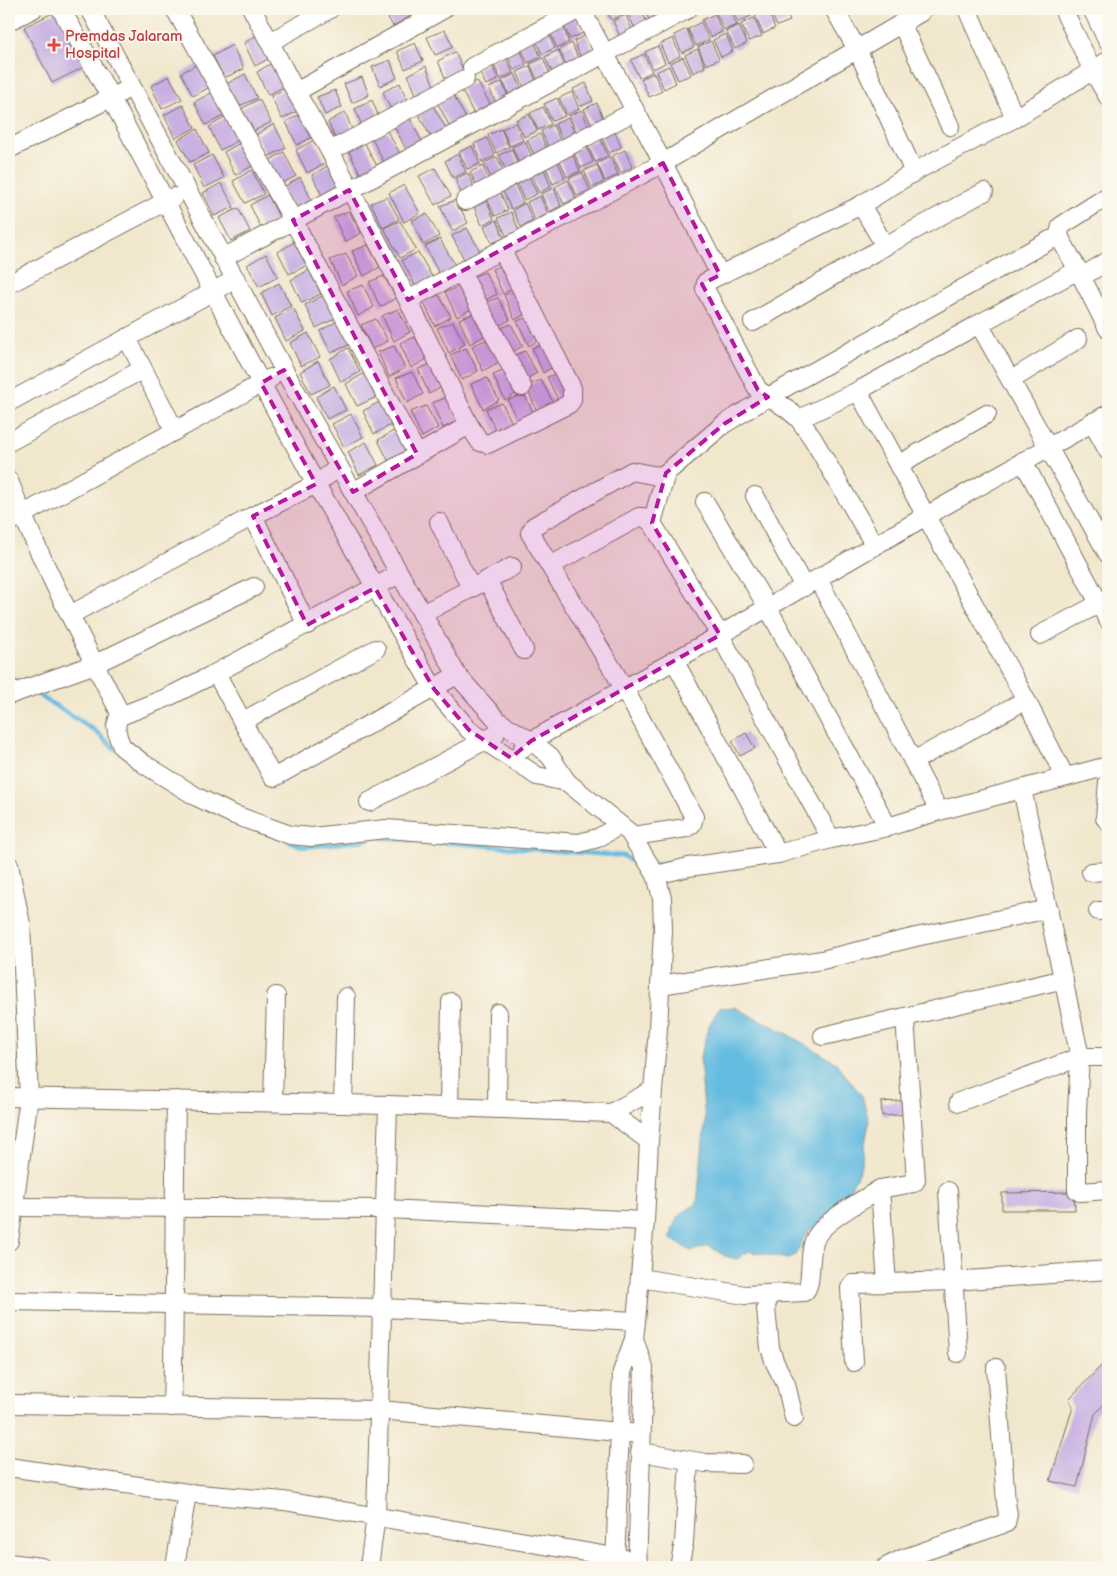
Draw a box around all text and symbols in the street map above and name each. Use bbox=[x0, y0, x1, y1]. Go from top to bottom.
place label: Premdas Jalaram Hospital bbox=[65, 27, 182, 63]
marker: Premdas Jalaram Hospital bbox=[47, 38, 61, 52]

